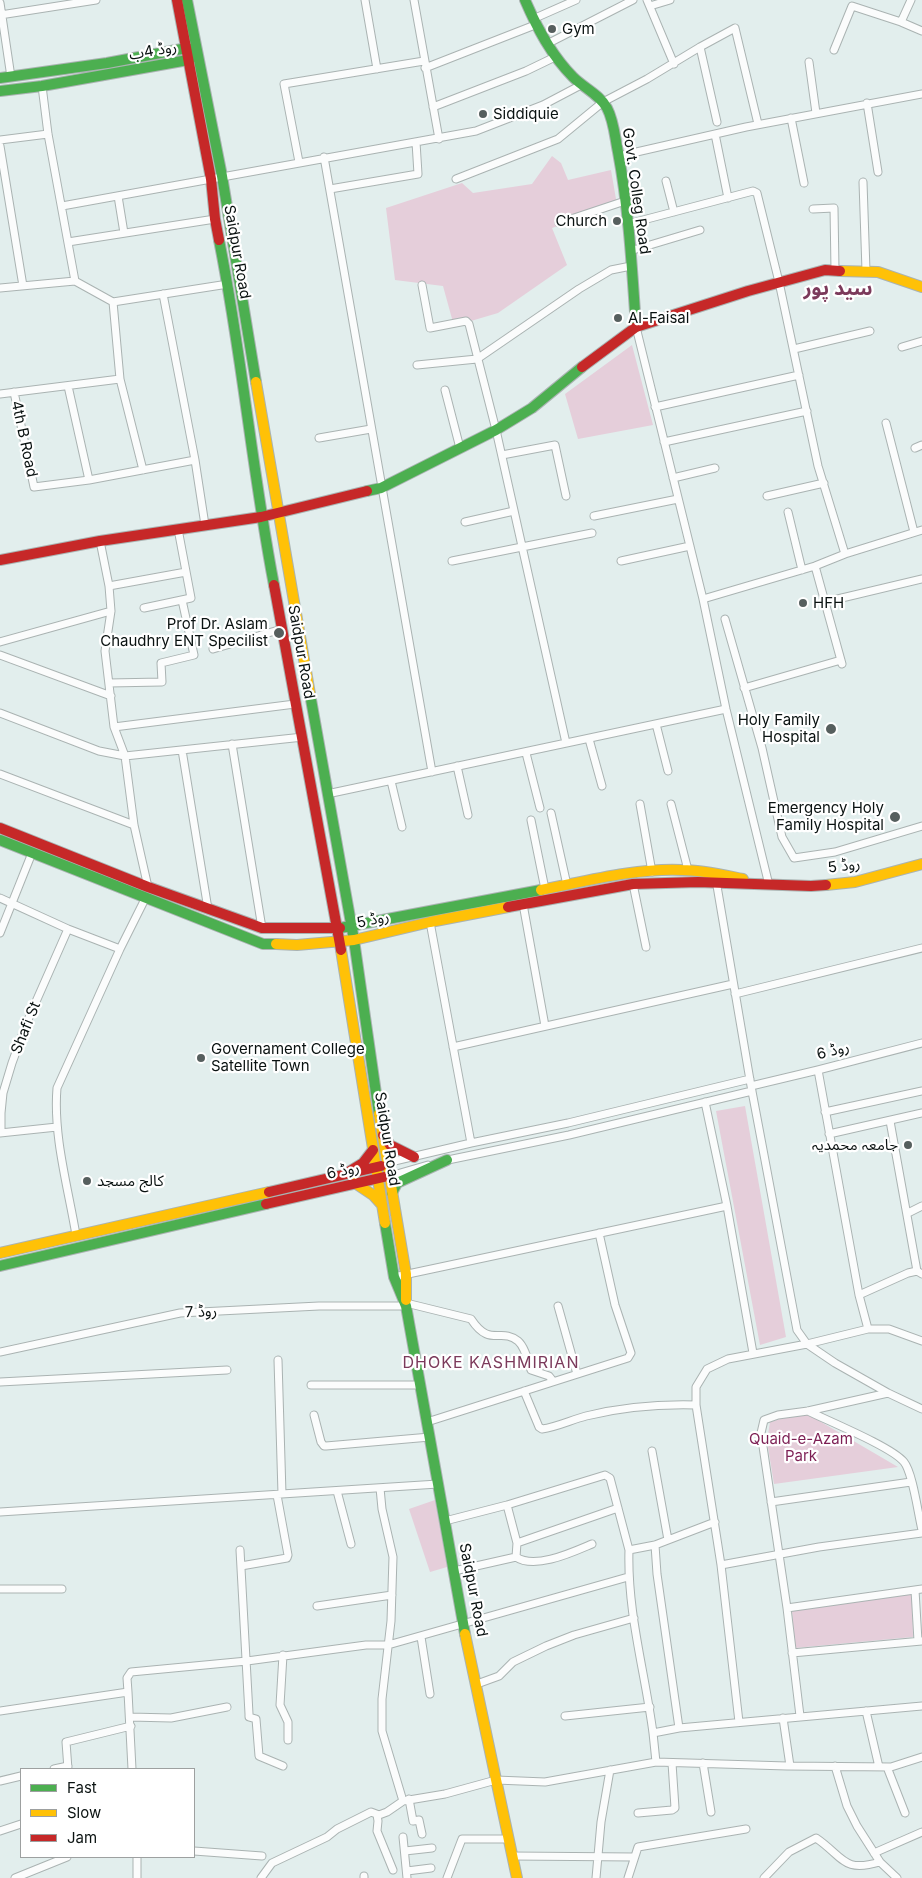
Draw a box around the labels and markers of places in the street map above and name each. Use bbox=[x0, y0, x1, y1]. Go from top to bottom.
place label: Gym bbox=[562, 20, 595, 38]
marker: Gym bbox=[546, 23, 558, 35]
place label: Siddiquie bbox=[493, 105, 559, 123]
marker: Siddiquie bbox=[477, 108, 489, 120]
place label: Church bbox=[555, 212, 607, 230]
marker: Church bbox=[611, 215, 623, 227]
place label: Al-Faisal bbox=[628, 309, 689, 327]
marker: Al-Faisal bbox=[612, 312, 624, 324]
place label: HFH bbox=[813, 594, 844, 612]
marker: HFH bbox=[797, 597, 809, 609]
place label: Prof Dr. Aslam Chaudhry ENT Specilist bbox=[100, 615, 268, 650]
marker: Prof Dr. Aslam Chaudhry ENT Specilist bbox=[272, 626, 286, 640]
place label: Holy Family Hospital bbox=[738, 711, 820, 746]
marker: Holy Family Hospital bbox=[824, 722, 838, 736]
place label: Emergency Holy Family Hospital bbox=[768, 799, 884, 834]
marker: Emergency Holy Family Hospital bbox=[888, 810, 902, 824]
place label: Governament College Satellite Town bbox=[211, 1040, 365, 1075]
marker: Governament College Satellite Town bbox=[195, 1052, 207, 1064]
place label: جامعہ محمدیہ bbox=[812, 1136, 898, 1154]
marker: جامعہ محمدیہ bbox=[902, 1139, 914, 1151]
place label: کالج مسجد bbox=[97, 1172, 164, 1190]
marker: کالج مسجد bbox=[81, 1175, 93, 1187]

